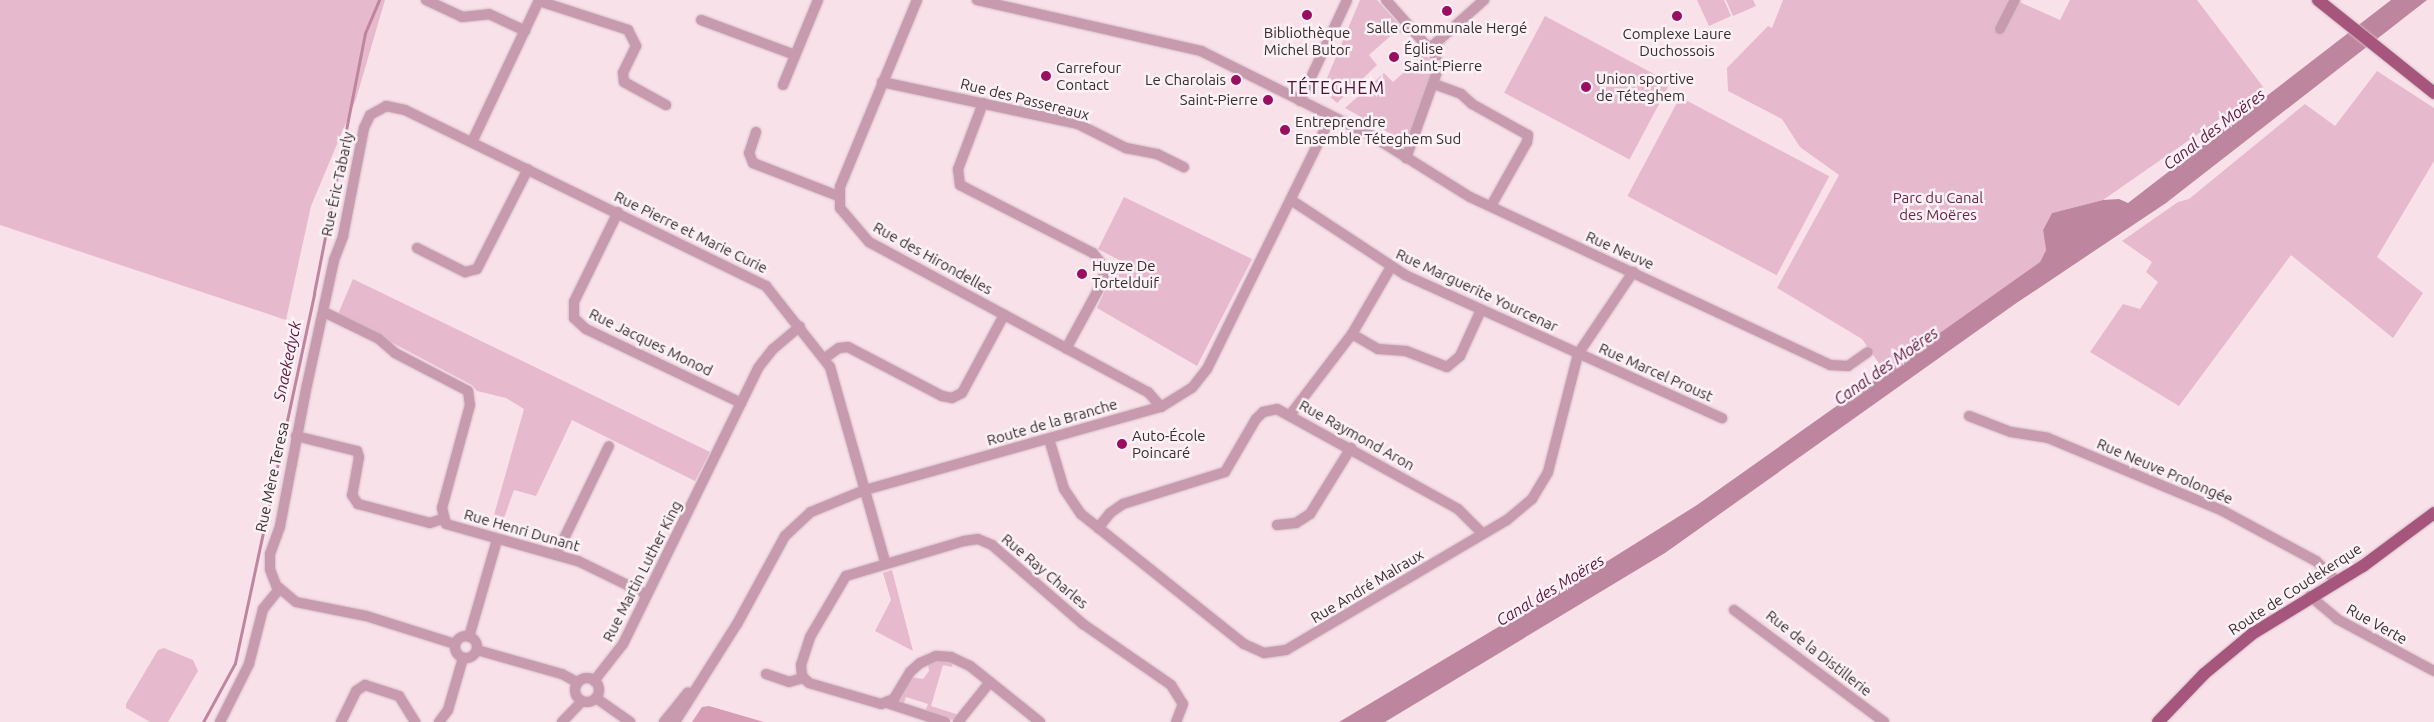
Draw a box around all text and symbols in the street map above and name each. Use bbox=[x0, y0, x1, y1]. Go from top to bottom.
marker: Salle Communale Hergé bbox=[1441, 5, 1453, 17]
marker: Bibliothèque Michel Butor bbox=[1301, 9, 1313, 21]
marker: Complexe Laure Duchossois bbox=[1671, 10, 1683, 22]
place label: Salle Communale Hergé bbox=[1367, 19, 1527, 37]
place label: Bibliothèque Michel Butor bbox=[1264, 23, 1350, 58]
place label: Complexe Laure Duchossois bbox=[1623, 24, 1731, 59]
place label: Église Saint-Pierre bbox=[1404, 39, 1482, 74]
marker: Église Saint-Pierre bbox=[1388, 51, 1400, 63]
place label: Carrefour Contact bbox=[1056, 58, 1121, 93]
place label: Union sportive de Téteghem bbox=[1596, 69, 1694, 104]
marker: Carrefour Contact bbox=[1040, 70, 1052, 82]
place label: Le Charolais bbox=[1145, 71, 1226, 89]
street label: Rue des Passereaux bbox=[959, 74, 1091, 124]
marker: Le Charolais bbox=[1230, 74, 1242, 86]
district label: TÉTEGHEM bbox=[1286, 76, 1386, 98]
marker: Union sportive de Téteghem bbox=[1580, 81, 1592, 93]
water label: Canal des Moëres bbox=[2159, 84, 2269, 174]
place label: Saint-Pierre bbox=[1180, 91, 1258, 109]
marker: Saint-Pierre bbox=[1262, 94, 1274, 106]
place label: Entreprendre Ensemble Téteghem Sud bbox=[1295, 112, 1461, 147]
marker: Entreprendre Ensemble Téteghem Sud bbox=[1279, 124, 1291, 136]
street label: Rue Éric Tabarly bbox=[317, 130, 357, 238]
street label: Rue Pierre et Marie Curie bbox=[611, 187, 771, 277]
park label: Parc du Canal des Moëres bbox=[1893, 188, 1983, 223]
street label: Rue des Hirondelles bbox=[870, 218, 996, 298]
street label: Rue Neuve bbox=[1583, 227, 1657, 273]
street label: Rue Marguerite Yourcenar bbox=[1393, 245, 1561, 335]
place label: Huyze De Tortelduif bbox=[1092, 256, 1159, 291]
marker: Huyze De Tortelduif bbox=[1076, 268, 1088, 280]
street label: Rue Jacques Monod bbox=[586, 304, 716, 380]
water label: Snaekedyck bbox=[269, 319, 305, 403]
water label: Canal des Moëres bbox=[1830, 323, 1942, 409]
street label: Rue Marcel Proust bbox=[1596, 339, 1716, 405]
street label: Route de la Branche bbox=[985, 395, 1119, 449]
street label: Rue Raymond Aron bbox=[1296, 396, 1418, 474]
street label: Rue Mère Teresa bbox=[252, 420, 292, 534]
place label: Auto-École Poincaré bbox=[1132, 426, 1206, 461]
street label: Rue Neuve Prolongée bbox=[2094, 434, 2236, 508]
marker: Auto-École Poincaré bbox=[1116, 438, 1128, 450]
street label: Rue Martin Luther King bbox=[599, 497, 685, 645]
street label: Rue Henri Dunant bbox=[462, 505, 582, 555]
street label: Rue Ray Charles bbox=[998, 530, 1092, 612]
street label: Route de Coudekerque bbox=[2225, 539, 2365, 639]
street label: Rue André Malraux bbox=[1307, 545, 1427, 627]
water label: Canal des Moëres bbox=[1493, 550, 1607, 630]
street label: Rue Verte bbox=[2343, 600, 2411, 648]
street label: Rue de la Distillerie bbox=[1763, 606, 1875, 700]

